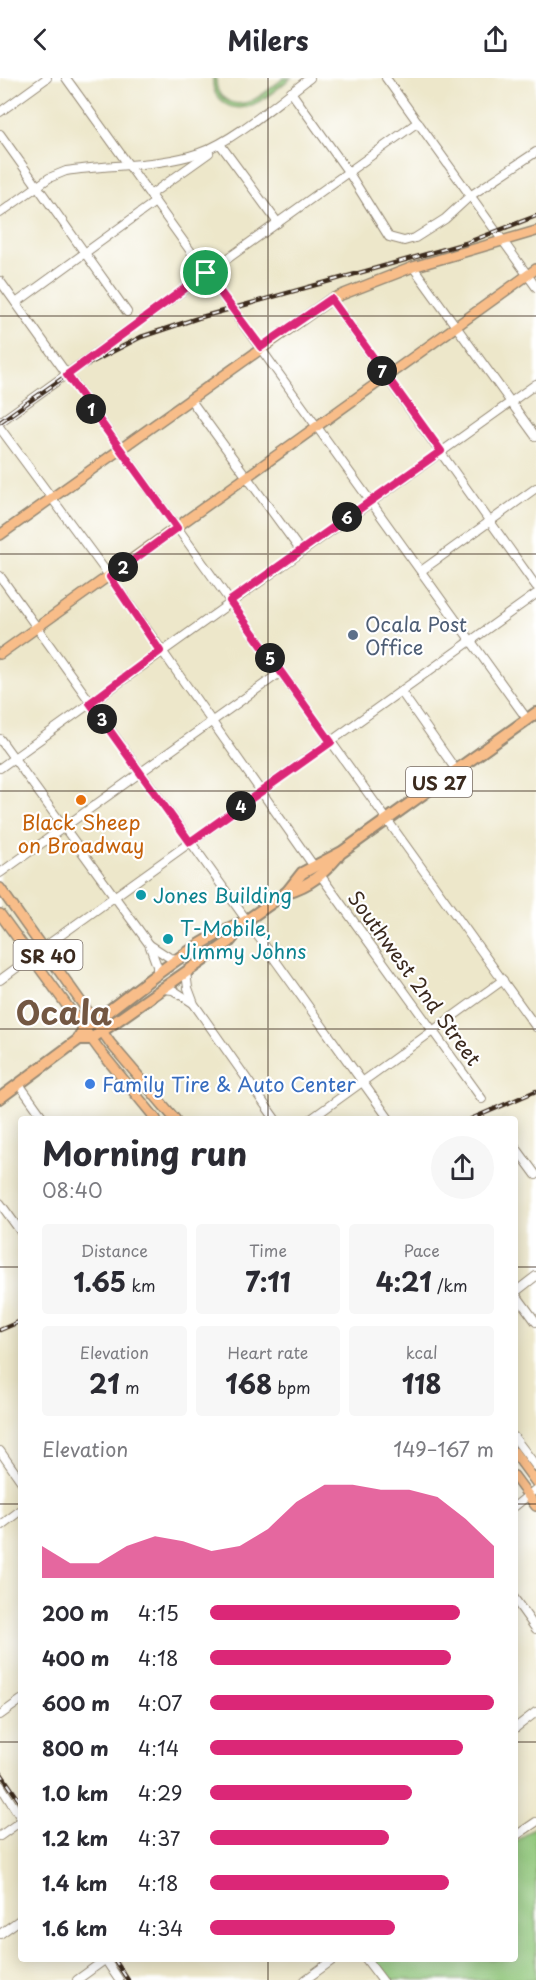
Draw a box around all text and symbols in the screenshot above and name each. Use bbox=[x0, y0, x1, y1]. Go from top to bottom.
text: Milers bbox=[227, 19, 309, 60]
icon: back bbox=[24, 23, 57, 56]
icon: share bbox=[479, 23, 512, 56]
pin bbox=[180, 247, 231, 298]
icon: arrive bbox=[189, 256, 222, 289]
pin: 7 bbox=[367, 356, 397, 386]
text: 7 bbox=[377, 359, 387, 383]
pin: 1 bbox=[76, 394, 106, 424]
text: 1 bbox=[87, 397, 95, 421]
pin: 6 bbox=[332, 502, 362, 532]
text: 6 bbox=[341, 505, 353, 529]
pin: 2 bbox=[108, 552, 138, 582]
text: 2 bbox=[117, 555, 129, 579]
place label: Ocala Post Office bbox=[365, 609, 467, 662]
marker: Ocala Post Office bbox=[346, 628, 360, 642]
pin: 5 bbox=[255, 643, 285, 673]
text: 5 bbox=[265, 646, 275, 670]
pin: 3 bbox=[87, 704, 117, 734]
text: 3 bbox=[97, 707, 107, 731]
road number: US 27 bbox=[406, 767, 472, 797]
pin: 4 bbox=[226, 791, 256, 821]
marker: Black Sheep on Broadway bbox=[74, 793, 88, 807]
text: 4 bbox=[236, 794, 246, 818]
place label: Black Sheep on Broadway bbox=[18, 807, 144, 860]
place label: Jones Building bbox=[153, 880, 292, 910]
street label: Southwest 2nd Street bbox=[341, 884, 489, 1072]
marker: Jones Building bbox=[134, 888, 148, 902]
place label: T-Mobile, Jimmy Johns bbox=[180, 913, 306, 966]
marker: T-Mobile, Jimmy Johns bbox=[161, 932, 175, 946]
road number: SR 40 bbox=[14, 940, 82, 970]
district label: Ocala bbox=[16, 988, 112, 1036]
place label: Family Tire & Auto Center bbox=[102, 1069, 357, 1099]
marker: Family Tire & Auto Center bbox=[83, 1077, 97, 1091]
text: Morning run bbox=[42, 1127, 247, 1177]
button: share bbox=[431, 1136, 494, 1199]
text: 08:40 bbox=[42, 1175, 103, 1205]
text: Distance bbox=[81, 1238, 148, 1262]
text: Time bbox=[249, 1238, 287, 1262]
text: Pace bbox=[404, 1238, 440, 1262]
text: 1.65 bbox=[73, 1262, 126, 1301]
text: 7:11 bbox=[245, 1262, 291, 1301]
text: 4:21 bbox=[376, 1262, 432, 1301]
text: km bbox=[126, 1273, 155, 1297]
text: /km bbox=[432, 1273, 468, 1297]
text: Elevation bbox=[80, 1340, 149, 1364]
text: Heart rate bbox=[228, 1340, 308, 1364]
text: kcal bbox=[406, 1340, 438, 1364]
text: 21 bbox=[89, 1364, 120, 1403]
text: 168 bbox=[225, 1364, 272, 1403]
text: 118 bbox=[402, 1364, 442, 1403]
text: m bbox=[120, 1375, 140, 1399]
text: bpm bbox=[272, 1375, 311, 1399]
text: Elevation bbox=[42, 1434, 128, 1464]
text: 149–167 m bbox=[393, 1434, 494, 1464]
text: 200 m bbox=[42, 1598, 109, 1628]
text: 4:15 bbox=[138, 1598, 179, 1628]
text: 400 m bbox=[42, 1643, 110, 1673]
text: 4:18 bbox=[138, 1643, 178, 1673]
text: 600 m bbox=[42, 1688, 110, 1718]
text: 4:07 bbox=[138, 1688, 182, 1718]
text: 800 m bbox=[42, 1733, 109, 1763]
text: 4:14 bbox=[138, 1733, 179, 1763]
text: 1.0 km bbox=[42, 1778, 109, 1808]
text: 4:29 bbox=[138, 1778, 182, 1808]
text: 1.2 km bbox=[42, 1823, 108, 1853]
text: 4:37 bbox=[138, 1823, 180, 1853]
text: 1.4 km bbox=[42, 1868, 108, 1898]
text: 4:18 bbox=[138, 1868, 178, 1898]
text: 1.6 km bbox=[42, 1913, 107, 1943]
text: 4:34 bbox=[138, 1913, 183, 1943]

